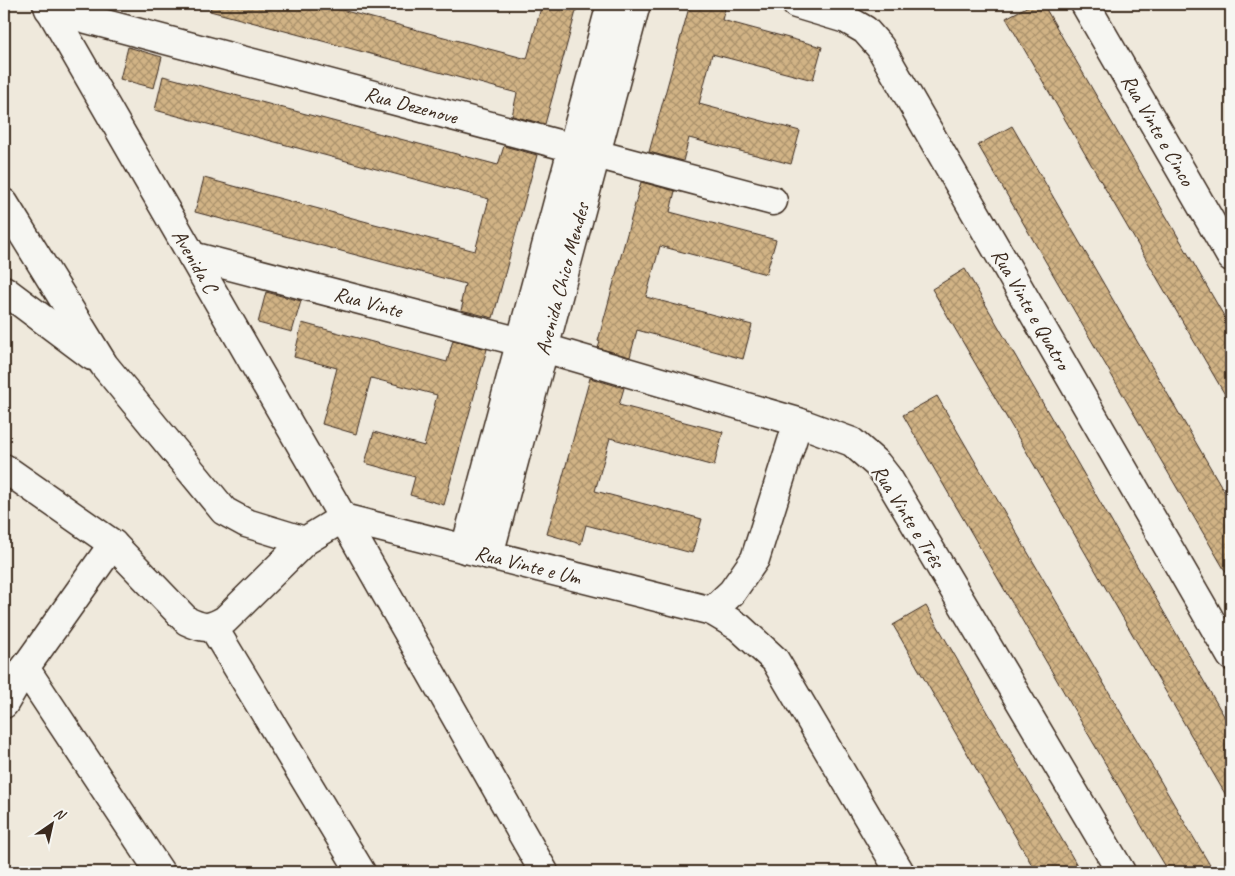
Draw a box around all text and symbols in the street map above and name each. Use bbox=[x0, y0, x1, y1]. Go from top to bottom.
street label: Rua Vinte e Cinco bbox=[1116, 70, 1201, 192]
street label: Rua Dezenove bbox=[362, 80, 461, 130]
street label: Avenida Chico Mendes bbox=[529, 198, 595, 358]
street label: Avenida C bbox=[166, 224, 225, 299]
street label: Rua Vinte e Quatro bbox=[986, 244, 1077, 377]
street label: Rua Vinte bbox=[331, 280, 407, 324]
street label: Rua Vinte e Três bbox=[866, 460, 951, 574]
street label: Rua Vinte e Um bbox=[472, 539, 585, 591]
north arrow bbox=[28, 798, 78, 848]
text: N bbox=[51, 804, 69, 824]

